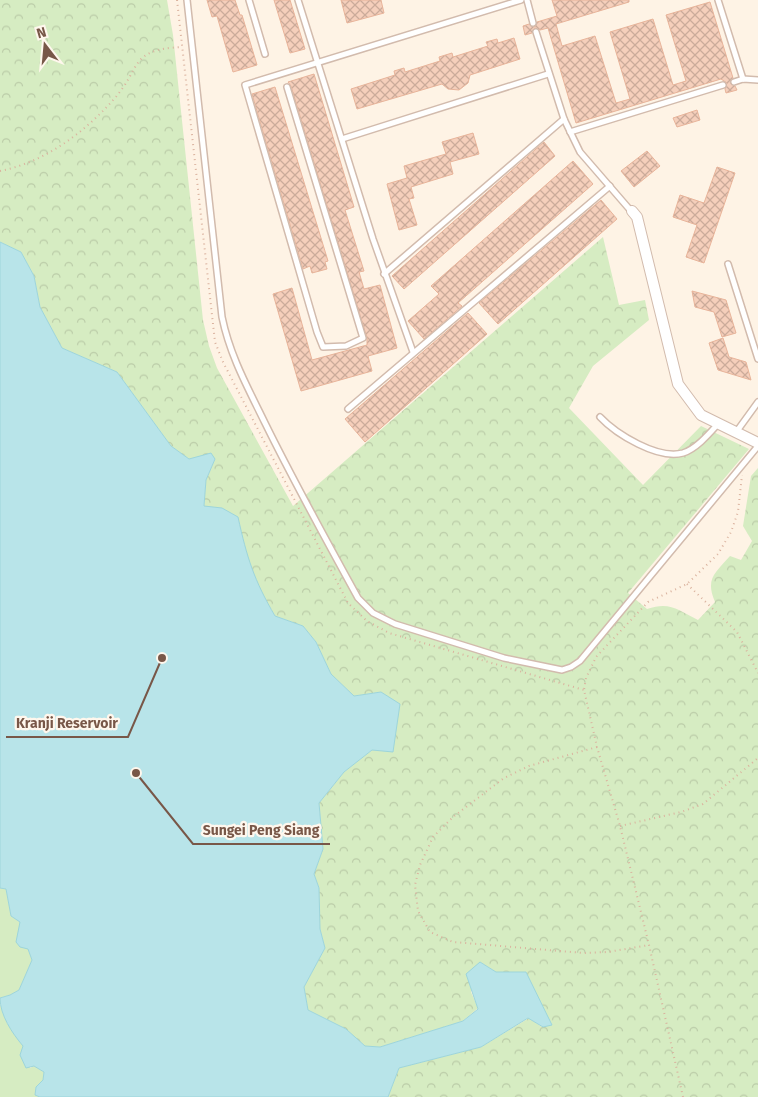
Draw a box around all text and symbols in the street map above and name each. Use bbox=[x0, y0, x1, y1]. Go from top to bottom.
north arrow bbox=[20, 20, 70, 70]
text: N bbox=[35, 24, 48, 42]
callout: Kranji Reservoir bbox=[6, 708, 128, 737]
text: Kranji Reservoir bbox=[16, 715, 118, 732]
callout: Sungei Peng Siang bbox=[193, 815, 330, 844]
text: Sungei Peng Siang bbox=[203, 822, 320, 839]

